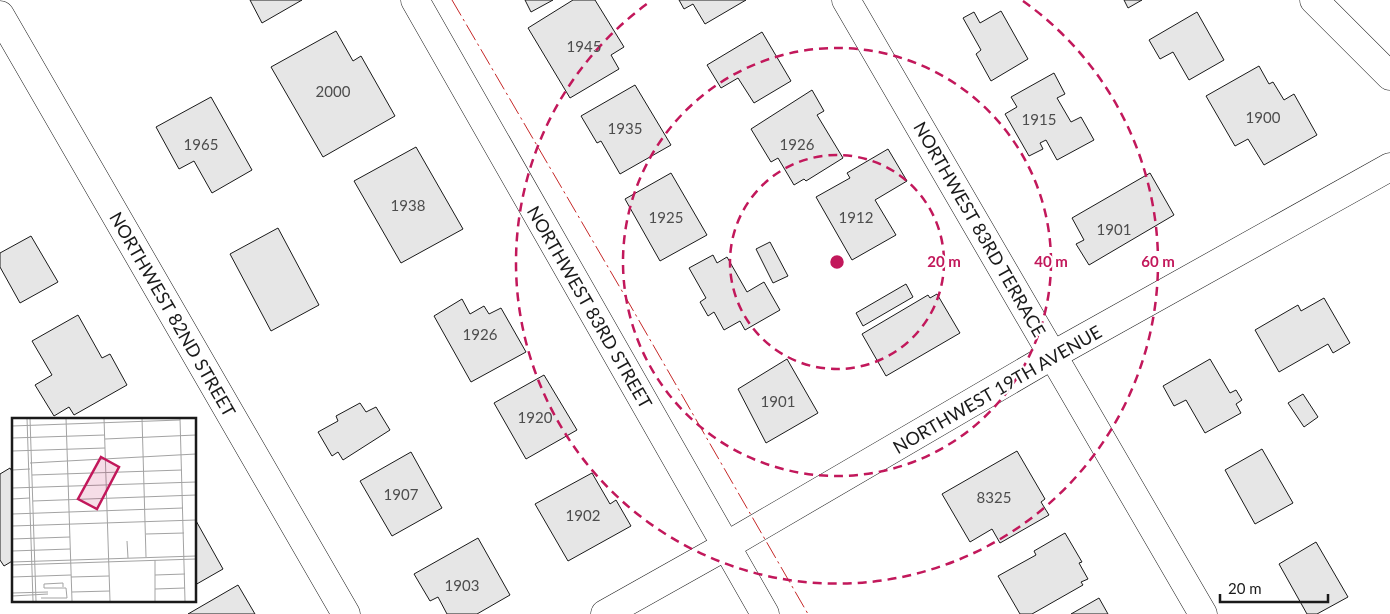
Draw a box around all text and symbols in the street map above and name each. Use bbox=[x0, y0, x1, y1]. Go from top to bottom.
house number: 1945 bbox=[567, 37, 601, 55]
house number: 2000 bbox=[316, 82, 351, 100]
house number: 1900 bbox=[1246, 108, 1281, 126]
house number: 1915 bbox=[1022, 110, 1056, 128]
street label: NORTHWEST 83RD TERRACE bbox=[909, 118, 1051, 340]
house number: 1935 bbox=[608, 119, 642, 137]
house number: 1965 bbox=[184, 135, 218, 153]
house number: 1926 bbox=[780, 135, 815, 153]
house number: 1938 bbox=[391, 196, 425, 214]
street label: NORTHWEST 83RD STREET bbox=[523, 202, 657, 413]
street label: NORTHWEST 82ND STREET bbox=[105, 208, 241, 421]
house number: 1925 bbox=[649, 208, 683, 226]
house number: 1912 bbox=[839, 208, 873, 226]
house number: 1901 bbox=[1097, 220, 1131, 238]
text: 20 m bbox=[927, 252, 961, 270]
text: 40 m bbox=[1034, 252, 1068, 270]
text: 60 m bbox=[1141, 252, 1175, 270]
centre of rings bbox=[828, 253, 846, 271]
street label: NORTHWEST 19TH AVENUE bbox=[889, 320, 1105, 458]
house number: 1926 bbox=[463, 325, 498, 343]
house number: 1901 bbox=[761, 392, 795, 410]
house number: 1920 bbox=[518, 408, 553, 426]
inset map bbox=[12, 418, 196, 602]
house number: 1907 bbox=[384, 485, 419, 503]
house number: 8325 bbox=[977, 488, 1011, 506]
house number: 1902 bbox=[566, 506, 600, 524]
scale bar bbox=[1220, 572, 1328, 604]
house number: 1903 bbox=[445, 576, 479, 594]
text: 20 m bbox=[1228, 579, 1262, 597]

